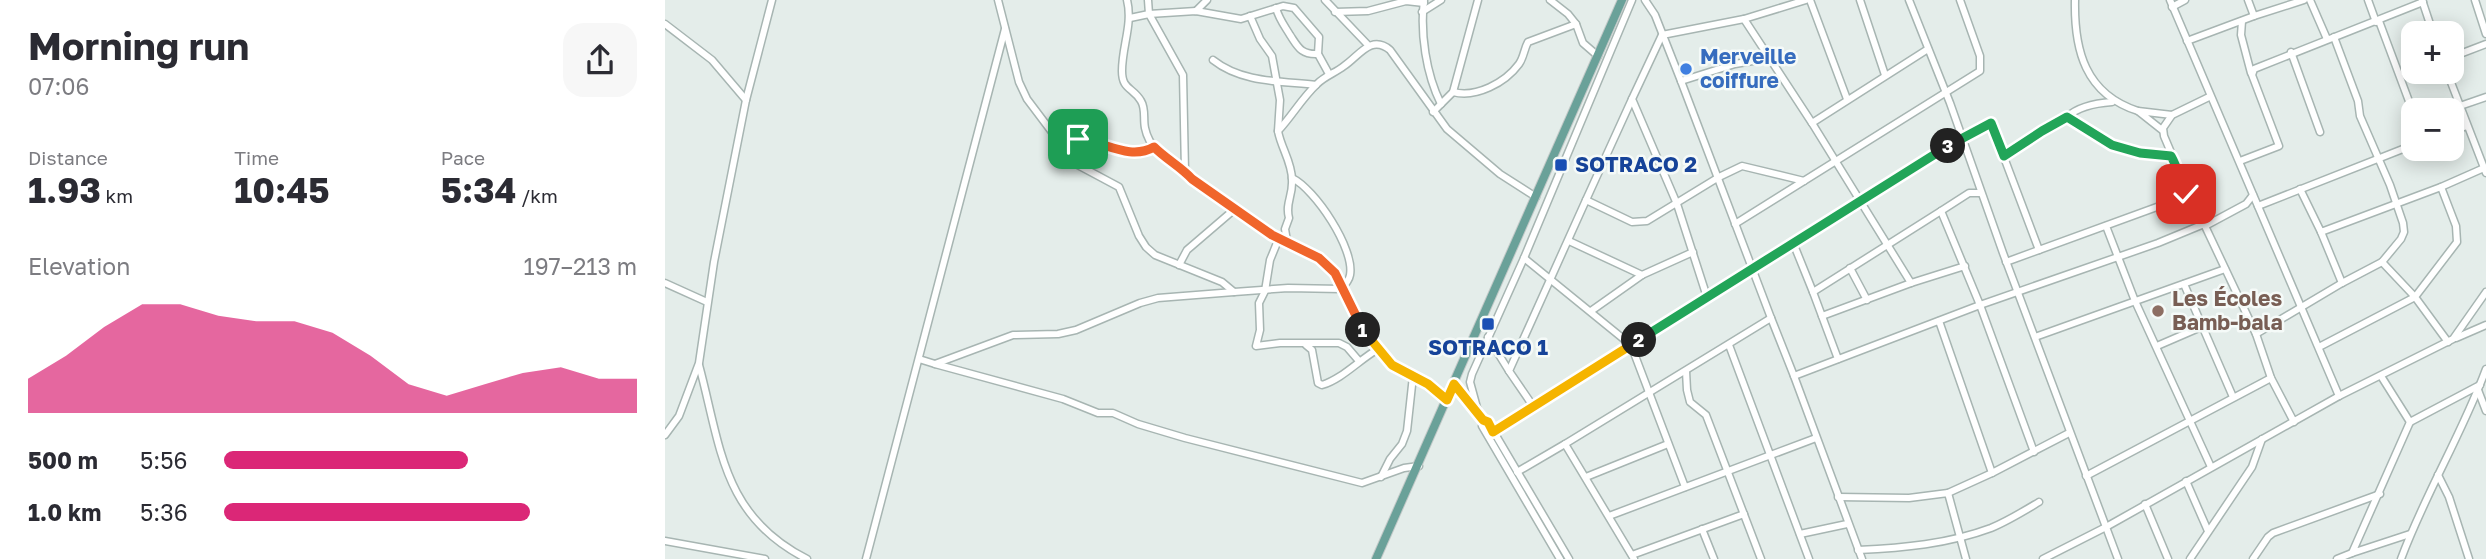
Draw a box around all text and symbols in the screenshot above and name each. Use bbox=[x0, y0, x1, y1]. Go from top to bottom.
map controls bbox=[2401, 21, 2464, 161]
button: + bbox=[2401, 21, 2464, 84]
text: Morning run bbox=[28, 23, 249, 68]
button: share bbox=[563, 23, 637, 97]
place label: Merveille coiffure bbox=[1700, 43, 1796, 93]
marker: Merveille coiffure bbox=[1678, 61, 1694, 77]
text: 07:06 bbox=[28, 72, 90, 100]
button: − bbox=[2401, 98, 2464, 161]
pin bbox=[1048, 109, 1108, 169]
icon: arrive bbox=[1059, 120, 1097, 158]
pin: 3 bbox=[1931, 128, 1965, 164]
text: 3 bbox=[1942, 134, 1953, 157]
text: Distance bbox=[28, 146, 108, 169]
text: Time bbox=[234, 146, 279, 169]
text: Pace bbox=[441, 146, 485, 169]
place label: SOTRACO 2 bbox=[1575, 151, 1697, 177]
marker: SOTRACO 2 bbox=[1553, 157, 1569, 173]
pin bbox=[2156, 164, 2216, 224]
text: 1.93 bbox=[28, 169, 101, 211]
text: 10:45 bbox=[234, 169, 330, 211]
text: 5:34 bbox=[441, 169, 516, 211]
icon: check bbox=[2167, 175, 2205, 213]
text: km bbox=[101, 184, 133, 207]
text: /km bbox=[516, 184, 558, 207]
text: Elevation bbox=[28, 252, 130, 280]
text: 197–213 m bbox=[523, 252, 637, 280]
place label: Les Écoles Bamb-bala bbox=[2172, 285, 2283, 335]
marker: Les Écoles Bamb-bala bbox=[2150, 303, 2166, 319]
pin: 1 bbox=[1345, 312, 1381, 348]
marker: SOTRACO 1 bbox=[1480, 316, 1496, 332]
text: 1 bbox=[1358, 318, 1367, 341]
pin: 2 bbox=[1621, 322, 1657, 358]
text: 2 bbox=[1633, 328, 1644, 351]
place label: SOTRACO 1 bbox=[1428, 334, 1548, 360]
text: 500 m bbox=[28, 446, 98, 474]
text: 5:56 bbox=[140, 446, 188, 474]
text: 1.0 km bbox=[28, 498, 101, 526]
text: 5:36 bbox=[140, 498, 188, 526]

